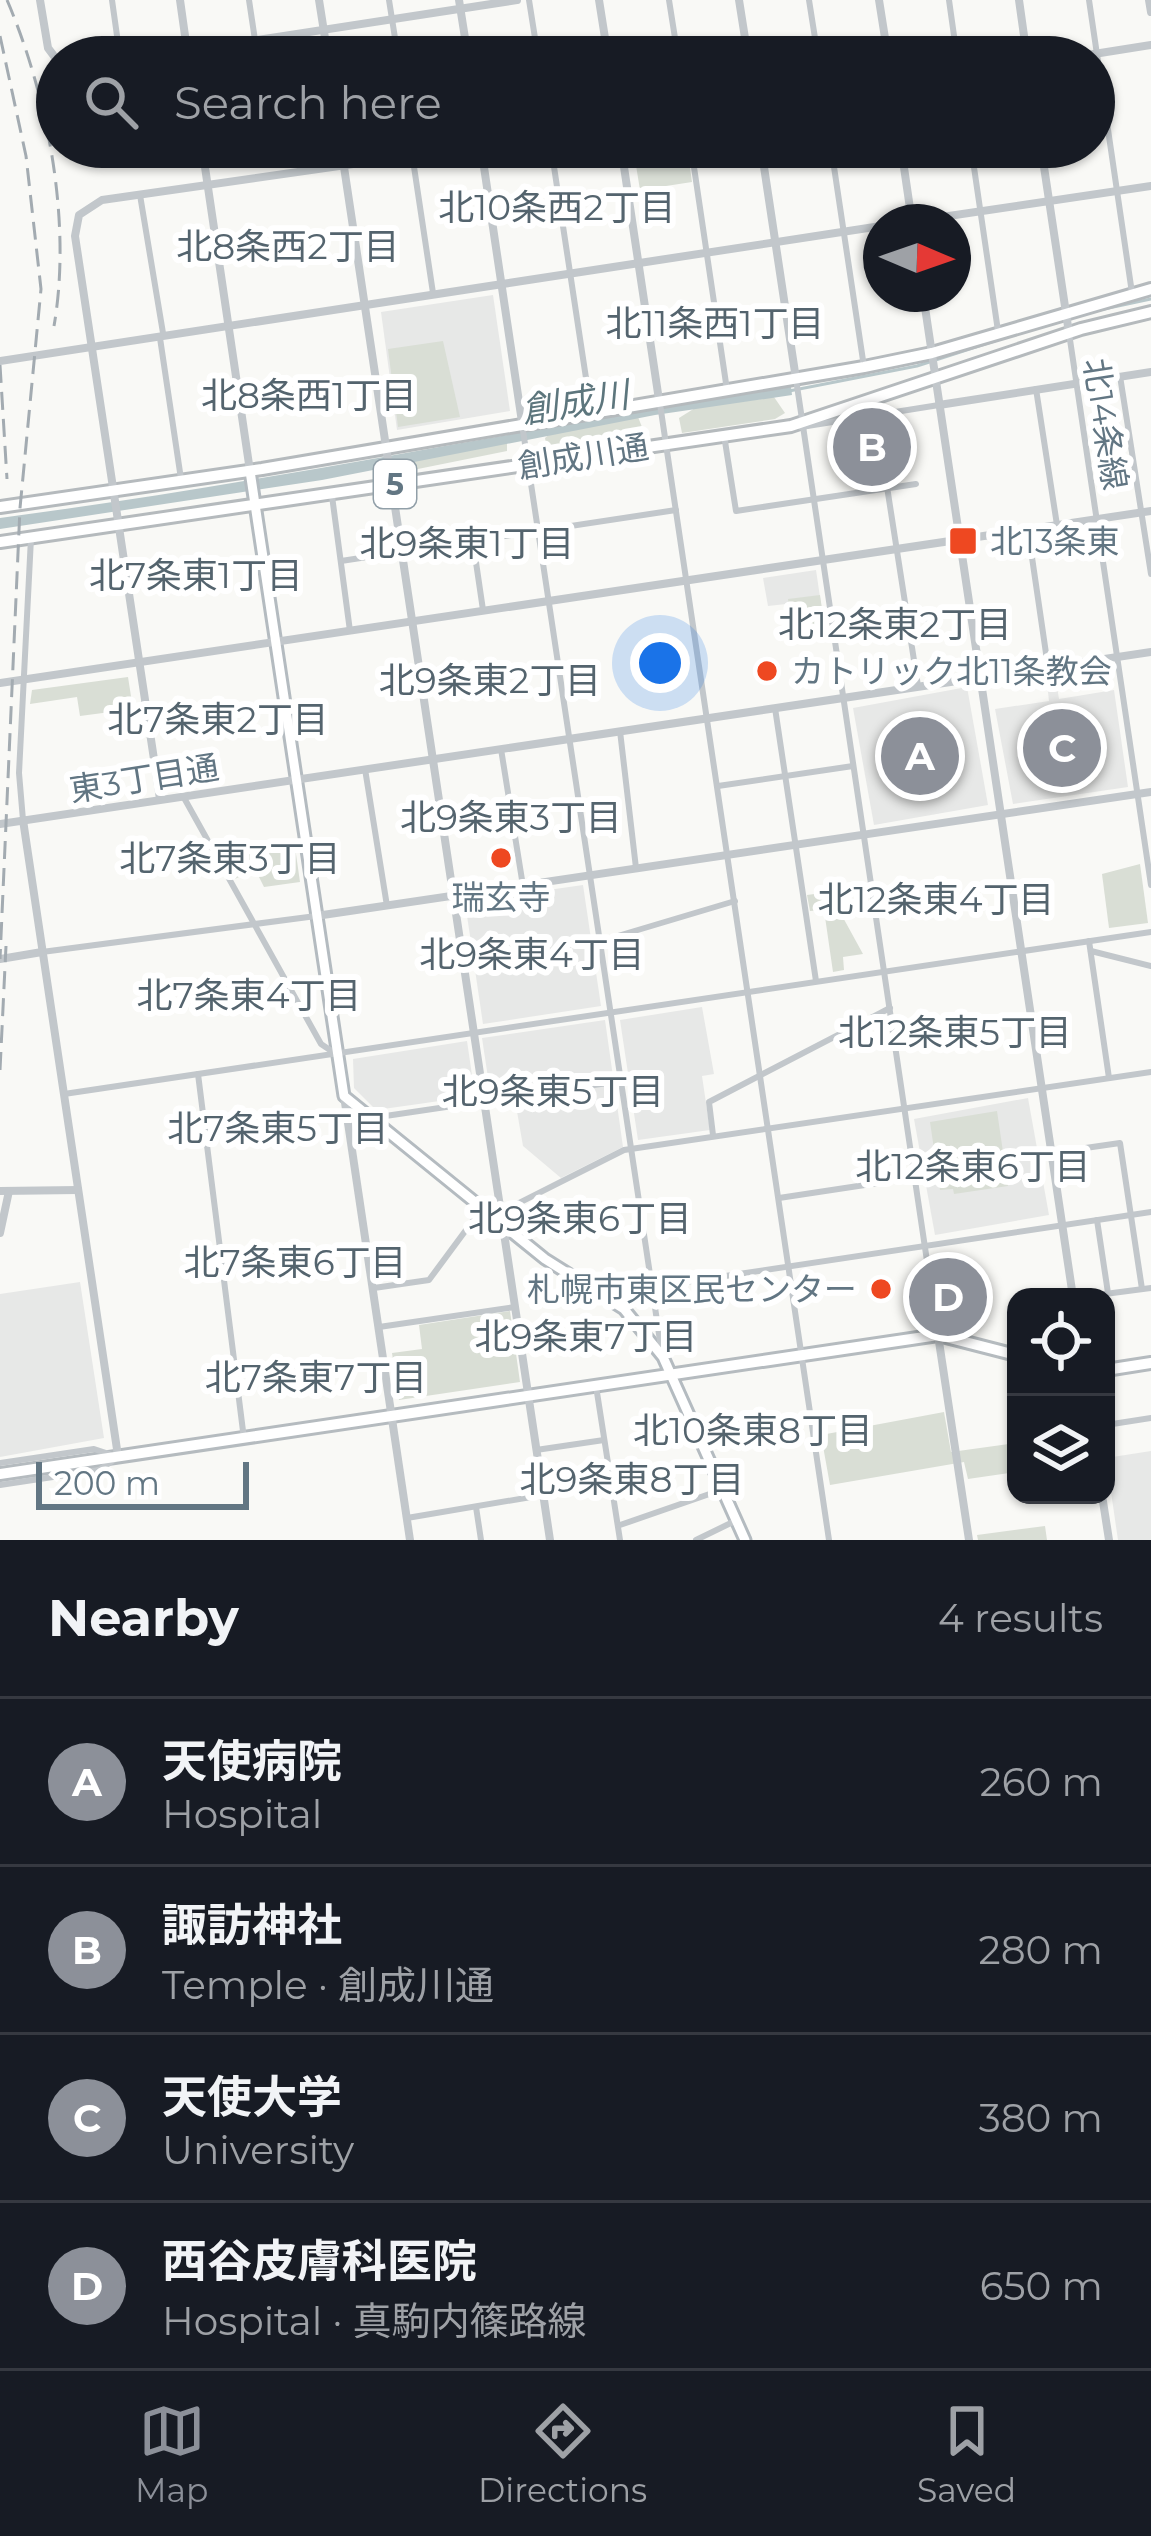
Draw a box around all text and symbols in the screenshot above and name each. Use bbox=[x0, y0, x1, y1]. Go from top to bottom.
search box bbox=[36, 36, 1115, 168]
icon: search bbox=[78, 69, 144, 135]
text: Search here bbox=[174, 75, 442, 130]
district label: 北10条西2丁目 bbox=[438, 185, 676, 229]
north arrow bbox=[863, 204, 971, 312]
district label: 北8条西2丁目 bbox=[176, 224, 400, 268]
district label: 北11条西1丁目 bbox=[606, 301, 825, 345]
street label: 北14条線 bbox=[1076, 355, 1136, 493]
water label: 創成川 bbox=[518, 371, 636, 432]
district label: 北8条西1丁目 bbox=[201, 373, 417, 417]
pin: B bbox=[833, 402, 911, 492]
street label: 創成川通 bbox=[515, 426, 651, 486]
road number: 5 bbox=[374, 460, 416, 508]
district label: 北9条東1丁目 bbox=[360, 521, 574, 565]
place label: 北13条東 bbox=[990, 521, 1120, 561]
marker: 北13条東 bbox=[947, 525, 979, 557]
district label: 北7条東1丁目 bbox=[89, 553, 303, 597]
district label: 北12条東2丁目 bbox=[778, 602, 1012, 646]
your location bbox=[630, 633, 690, 693]
place label: カトリック北11条教会 bbox=[791, 651, 1112, 691]
district label: 北9条東2丁目 bbox=[379, 658, 601, 702]
marker: カトリック北11条教会 bbox=[754, 658, 780, 684]
district label: 北7条東2丁目 bbox=[107, 697, 329, 741]
pin: C bbox=[1023, 703, 1101, 793]
pin: A bbox=[881, 711, 959, 801]
street label: 東3丁目通 bbox=[66, 746, 222, 810]
district label: 北9条東3丁目 bbox=[400, 795, 622, 839]
district label: 北7条東3丁目 bbox=[119, 836, 341, 880]
marker: 瑞玄寺 bbox=[488, 845, 514, 871]
place label: 瑞玄寺 bbox=[452, 877, 551, 917]
district label: 北12条東4丁目 bbox=[817, 877, 1055, 921]
district label: 北9条東4丁目 bbox=[419, 932, 645, 976]
district label: 北7条東4丁目 bbox=[136, 973, 362, 1017]
district label: 北12条東5丁目 bbox=[838, 1010, 1072, 1054]
district label: 北9条東5丁目 bbox=[442, 1069, 664, 1113]
district label: 北7条東5丁目 bbox=[167, 1106, 389, 1150]
district label: 北12条東6丁目 bbox=[855, 1144, 1091, 1188]
district label: 北9条東6丁目 bbox=[468, 1196, 692, 1240]
district label: 北7条東6丁目 bbox=[183, 1240, 407, 1284]
pin: D bbox=[909, 1252, 987, 1342]
place label: 札幌市東区民センター bbox=[527, 1269, 857, 1309]
marker: 札幌市東区民センター bbox=[868, 1276, 894, 1302]
map controls bbox=[1007, 1288, 1115, 1504]
button: locate bbox=[1007, 1288, 1115, 1396]
district label: 北9条東7丁目 bbox=[474, 1314, 698, 1358]
district label: 北7条東7丁目 bbox=[205, 1355, 427, 1399]
button: layers bbox=[1007, 1396, 1115, 1504]
district label: 北10条東8丁目 bbox=[633, 1408, 873, 1452]
scale bar bbox=[36, 1456, 249, 1509]
district label: 北9条東8丁目 bbox=[520, 1457, 744, 1501]
text: 200 m bbox=[54, 1463, 160, 1503]
text: Nearby bbox=[48, 1587, 239, 1649]
text: 4 results bbox=[938, 1594, 1103, 1642]
text: 天使病院 bbox=[162, 1733, 342, 1788]
text: A bbox=[72, 1758, 102, 1806]
text: 260 m bbox=[980, 1758, 1103, 1806]
text: Hospital bbox=[162, 1790, 322, 1838]
text: 諏訪神社 bbox=[162, 1897, 342, 1952]
text: B bbox=[72, 1926, 102, 1974]
text: 280 m bbox=[979, 1926, 1103, 1974]
text: Temple · 創成川通 bbox=[162, 1961, 494, 2009]
text: 天使大学 bbox=[162, 2069, 342, 2124]
text: C bbox=[73, 2094, 101, 2142]
text: 380 m bbox=[979, 2094, 1103, 2142]
text: University bbox=[162, 2126, 354, 2174]
text: 西谷皮膚科医院 bbox=[162, 2233, 477, 2288]
text: D bbox=[71, 2262, 103, 2310]
text: 650 m bbox=[980, 2262, 1103, 2310]
text: Hospital · 真駒内篠路線 bbox=[162, 2297, 587, 2345]
tab: Map bbox=[135, 2398, 208, 2510]
tab: Directions bbox=[478, 2398, 647, 2510]
tab: Saved bbox=[917, 2398, 1016, 2510]

